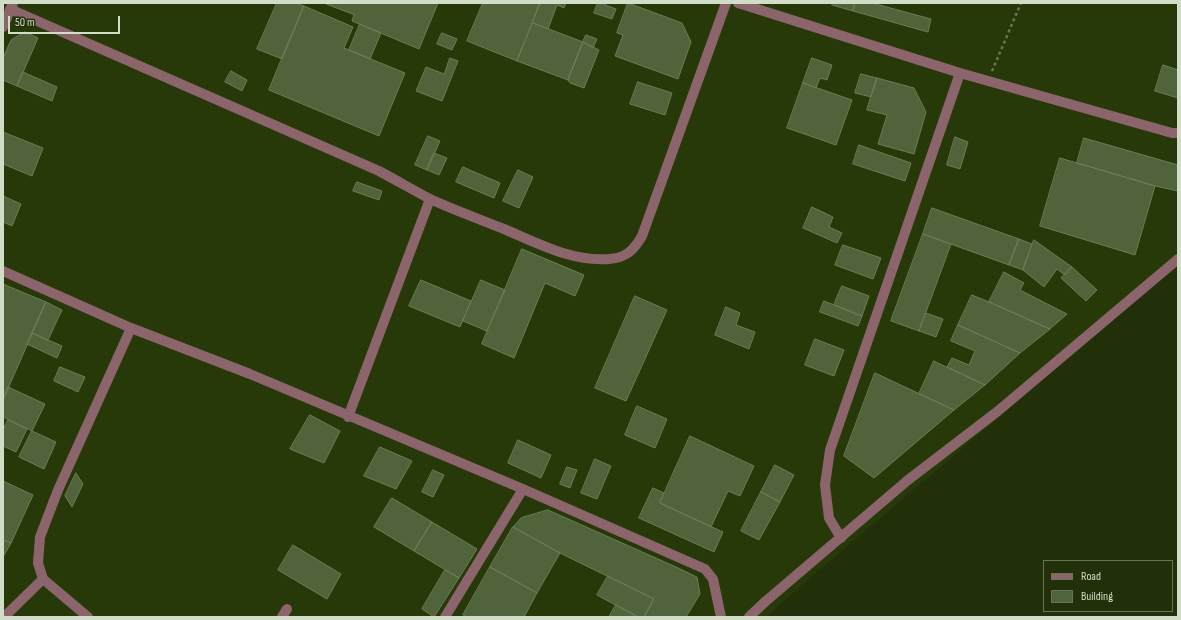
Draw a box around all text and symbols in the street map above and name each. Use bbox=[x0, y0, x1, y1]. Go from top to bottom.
scale bar bbox=[10, 8, 122, 34]
text: 50 m bbox=[15, 15, 35, 30]
legend bbox=[1043, 560, 1173, 612]
text: Road bbox=[1081, 569, 1101, 584]
text: Building bbox=[1081, 589, 1113, 604]

